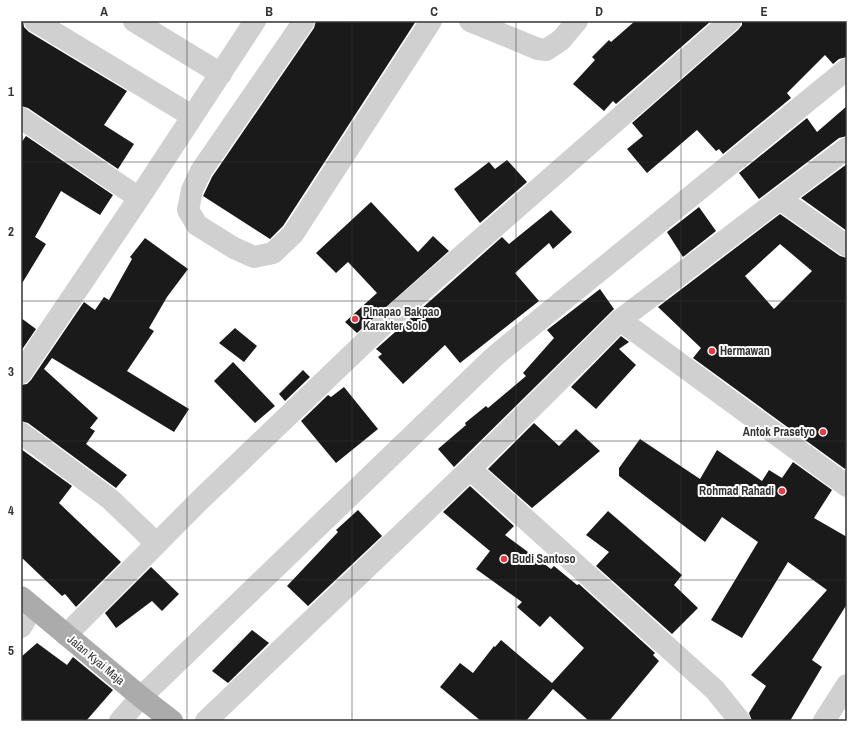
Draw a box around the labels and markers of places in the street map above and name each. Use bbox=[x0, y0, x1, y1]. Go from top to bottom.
place label: Pinapao Bakpao Karakter Solo bbox=[363, 304, 440, 334]
marker: Pinapao Bakpao Karakter Solo bbox=[350, 314, 360, 324]
place label: Hermawan bbox=[720, 343, 770, 359]
marker: Hermawan bbox=[707, 346, 717, 356]
place label: Antok Prasetyo bbox=[743, 424, 815, 440]
marker: Antok Prasetyo bbox=[818, 427, 828, 437]
place label: Rohmad Rahadi bbox=[699, 483, 774, 499]
marker: Rohmad Rahadi bbox=[777, 486, 787, 496]
place label: Budi Santoso bbox=[512, 551, 575, 567]
marker: Budi Santoso bbox=[499, 554, 509, 564]

